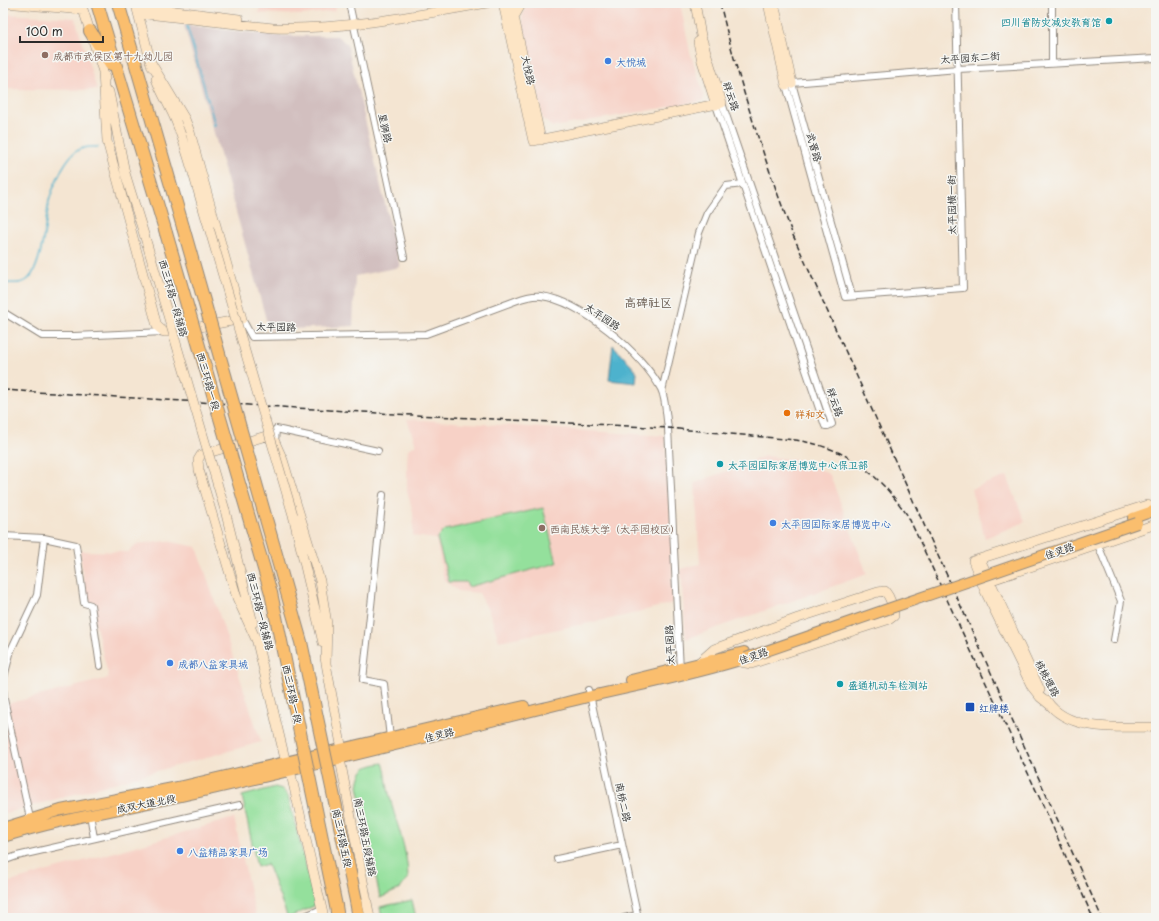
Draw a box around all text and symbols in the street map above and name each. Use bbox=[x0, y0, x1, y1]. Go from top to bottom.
place label: 四川省防灾减灾教育馆 bbox=[1001, 14, 1101, 29]
marker: 四川省防灾减灾教育馆 bbox=[1104, 16, 1114, 26]
scale bar bbox=[20, 18, 103, 44]
text: 100 m bbox=[26, 22, 63, 40]
street label: 太平园东二街 bbox=[940, 47, 1000, 67]
place label: 成都市武侯区第十九幼儿园 bbox=[53, 48, 173, 63]
marker: 成都市武侯区第十九幼儿园 bbox=[40, 50, 50, 60]
street label: 大悦路 bbox=[519, 54, 539, 86]
place label: 大悦城 bbox=[616, 54, 646, 69]
marker: 大悦城 bbox=[603, 56, 613, 66]
street label: 祥云路 bbox=[720, 79, 744, 113]
street label: 星狮路 bbox=[376, 112, 396, 144]
street label: 武晋路 bbox=[804, 131, 826, 163]
street label: 太平园横一街 bbox=[943, 175, 959, 235]
street label: 西三环路一段辅路 bbox=[156, 257, 192, 339]
district label: 高碑社区 bbox=[624, 293, 672, 311]
street label: 太平园路 bbox=[582, 299, 624, 333]
street label: 太平园路 bbox=[256, 318, 296, 334]
street label: 西三环路一段 bbox=[194, 350, 224, 412]
street label: 祥云路 bbox=[824, 385, 848, 419]
place label: 祥和文 bbox=[795, 406, 825, 421]
marker: 祥和文 bbox=[782, 408, 792, 418]
place label: 太平园国际家居博览中心保卫部 bbox=[728, 457, 868, 472]
marker: 太平园国际家居博览中心保卫部 bbox=[715, 459, 725, 469]
place label: 太平园国际家居博览中心 bbox=[781, 516, 891, 531]
marker: 太平园国际家居博览中心 bbox=[768, 518, 778, 528]
place label: 西南民族大学（太平园校区） bbox=[550, 521, 680, 536]
marker: 西南民族大学（太平园校区） bbox=[537, 523, 547, 533]
street label: 佳灵路 bbox=[1042, 538, 1076, 562]
street label: 西三环路一段辅路 bbox=[244, 570, 278, 652]
street label: 太平园路 bbox=[660, 625, 678, 665]
street label: 佳灵路 bbox=[736, 643, 770, 667]
place label: 成都八益家具城 bbox=[178, 656, 248, 671]
street label: 核桃堰路 bbox=[1032, 657, 1064, 699]
marker: 成都八益家具城 bbox=[165, 658, 175, 668]
street label: 西三环路一段 bbox=[279, 663, 307, 725]
place label: 盛通机动车检测站 bbox=[848, 677, 928, 692]
marker: 盛通机动车检测站 bbox=[835, 679, 845, 689]
place label: 红牌楼 bbox=[979, 700, 1009, 715]
marker: 红牌楼 bbox=[964, 701, 976, 713]
street label: 佳灵路 bbox=[423, 723, 455, 745]
street label: 南桥二路 bbox=[613, 781, 635, 823]
street label: 成双大道北段 bbox=[115, 790, 177, 816]
street label: 南三环路五段辅路 bbox=[351, 796, 381, 878]
street label: 南三环路五段 bbox=[329, 807, 357, 869]
place label: 八益精品家具广场 bbox=[188, 844, 268, 859]
marker: 八益精品家具广场 bbox=[175, 846, 185, 856]

